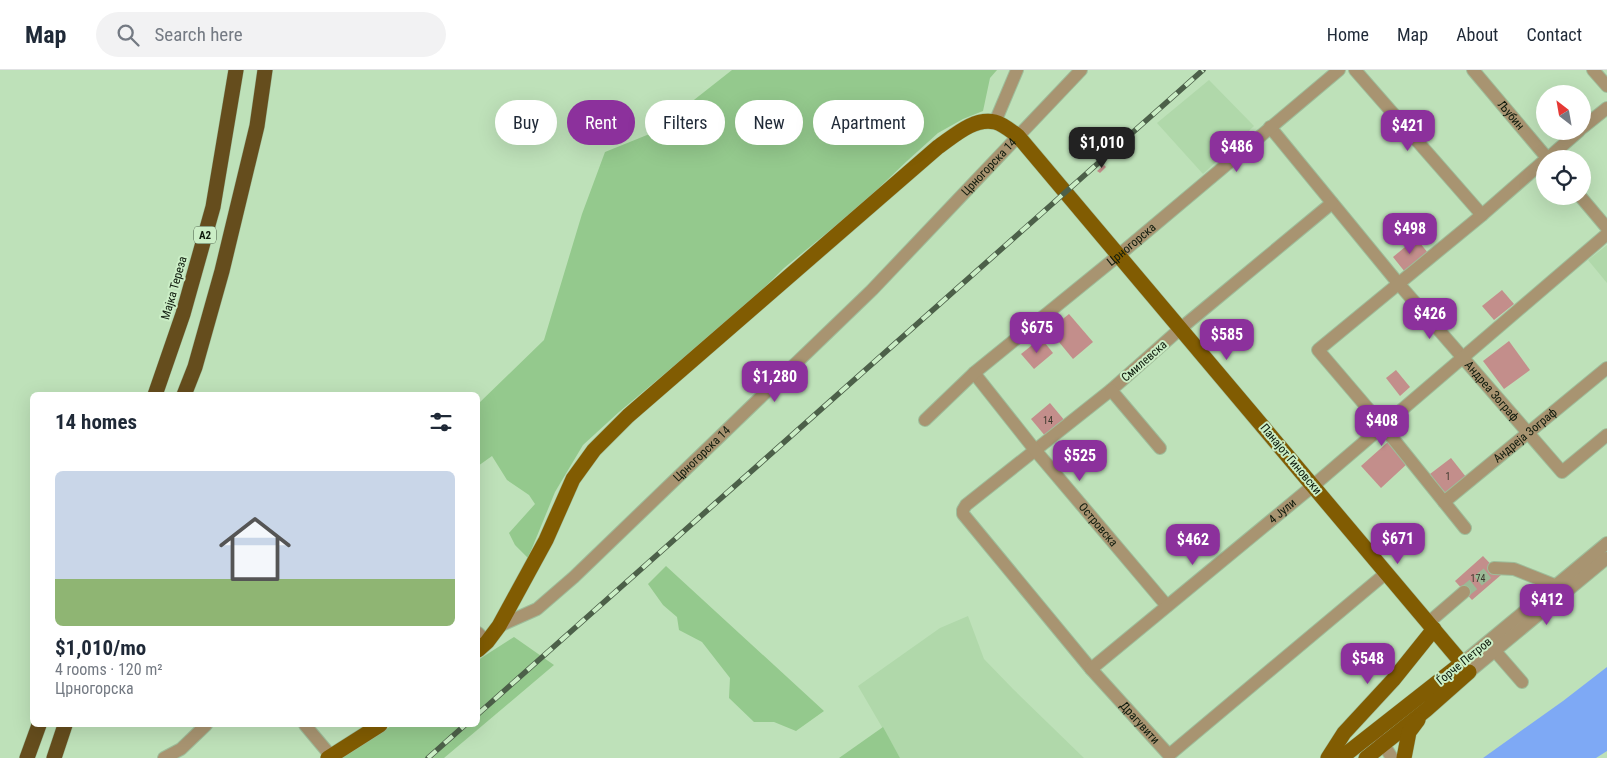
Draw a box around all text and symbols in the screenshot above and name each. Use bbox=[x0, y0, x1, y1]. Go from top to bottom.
search box bbox=[96, 12, 446, 57]
text: Map bbox=[25, 21, 66, 49]
icon: search bbox=[114, 21, 142, 49]
text: Search here bbox=[154, 23, 243, 46]
text: Home bbox=[1327, 24, 1369, 45]
text: Map bbox=[1397, 24, 1428, 45]
text: About bbox=[1456, 24, 1498, 45]
text: Contact bbox=[1526, 24, 1582, 45]
north arrow bbox=[1536, 85, 1591, 140]
map controls bbox=[1536, 85, 1591, 205]
street label: Љубин bbox=[1495, 98, 1527, 133]
chip: Buy bbox=[495, 100, 557, 145]
chip: Rent bbox=[567, 100, 635, 145]
chip: Filters bbox=[645, 100, 725, 145]
chip: New bbox=[735, 100, 803, 145]
chip: Apartment bbox=[813, 100, 924, 145]
pin: $421 bbox=[1378, 109, 1438, 152]
text: $421 bbox=[1392, 116, 1424, 135]
pin: $1,010 bbox=[1061, 126, 1143, 169]
pin: $486 bbox=[1207, 131, 1267, 173]
text: $1,010 bbox=[1080, 133, 1124, 152]
street label: Црногорска 14 bbox=[958, 135, 1019, 199]
text: $486 bbox=[1221, 137, 1253, 156]
button: locate bbox=[1536, 150, 1591, 205]
pin: $498 bbox=[1380, 212, 1440, 255]
text: $498 bbox=[1394, 219, 1426, 238]
street label: Црногорска bbox=[1104, 220, 1159, 269]
road number: A2 bbox=[194, 226, 216, 244]
street label: Мајка Тереза bbox=[158, 254, 190, 321]
pin: $426 bbox=[1400, 298, 1460, 340]
text: $426 bbox=[1414, 304, 1446, 323]
pin: $675 bbox=[1007, 312, 1067, 354]
text: $675 bbox=[1021, 318, 1053, 337]
pin: $585 bbox=[1197, 318, 1257, 361]
text: $585 bbox=[1211, 325, 1243, 344]
street label: Смилевска bbox=[1118, 337, 1170, 384]
street label: Андреа Зограф bbox=[1462, 358, 1522, 424]
pin: $1,280 bbox=[734, 360, 816, 403]
text: $1,280 bbox=[753, 367, 797, 386]
pin: $408 bbox=[1352, 404, 1412, 447]
street label: Андреја Зограф bbox=[1490, 405, 1560, 466]
icon: filters bbox=[427, 408, 455, 436]
text: 14 homes bbox=[55, 410, 137, 434]
text: $408 bbox=[1366, 411, 1398, 430]
house number: 14 bbox=[1043, 415, 1053, 426]
street label: Панајот Гиновски bbox=[1257, 421, 1325, 497]
street label: Црногорска 14 bbox=[670, 423, 733, 485]
pin: $525 bbox=[1050, 440, 1110, 482]
text: $525 bbox=[1064, 446, 1096, 465]
house number: 1 bbox=[1446, 471, 1450, 482]
street label: 4 Јули bbox=[1266, 496, 1299, 527]
street label: Островска bbox=[1076, 500, 1121, 550]
icon: home bbox=[210, 504, 300, 594]
pin: $671 bbox=[1368, 522, 1428, 565]
pin: $462 bbox=[1163, 524, 1223, 566]
text: $671 bbox=[1382, 529, 1414, 548]
text: $462 bbox=[1177, 530, 1209, 549]
house number: 174 bbox=[1471, 573, 1485, 584]
pin: $412 bbox=[1517, 584, 1577, 626]
text: $412 bbox=[1531, 590, 1563, 609]
street label: Ѓорче Петров bbox=[1433, 634, 1494, 688]
text: $1,010/mo bbox=[55, 636, 146, 660]
pin: $548 bbox=[1338, 642, 1398, 685]
text: $548 bbox=[1352, 649, 1384, 668]
text: 4 rooms · 120 m² bbox=[55, 660, 163, 679]
text: Црногорска bbox=[55, 679, 134, 698]
street label: Драгувити bbox=[1117, 699, 1163, 747]

